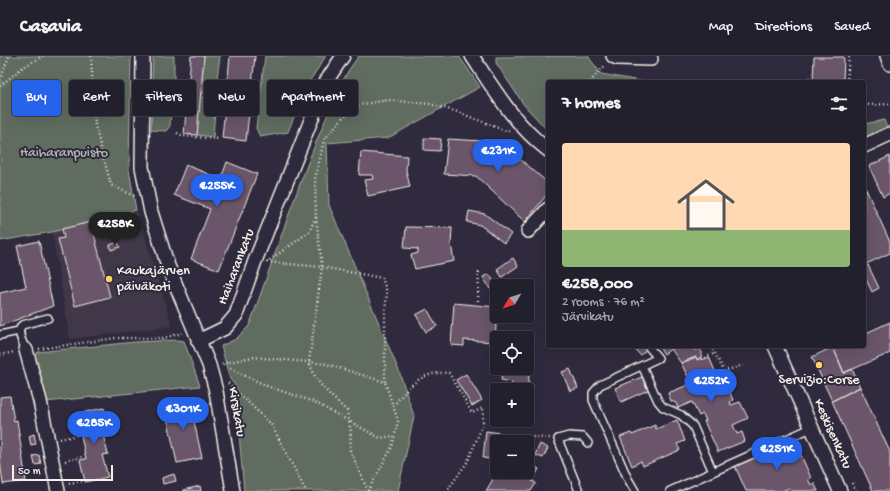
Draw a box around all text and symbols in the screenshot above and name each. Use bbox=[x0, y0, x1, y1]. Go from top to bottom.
text: Casavia bbox=[20, 16, 81, 39]
text: Map bbox=[709, 19, 733, 36]
text: Directions bbox=[755, 19, 812, 36]
text: Saved bbox=[834, 19, 870, 36]
chip: Buy bbox=[12, 80, 61, 116]
chip: Rent bbox=[69, 80, 124, 116]
chip: Filters bbox=[132, 80, 196, 116]
chip: New bbox=[204, 80, 259, 116]
chip: Apartment bbox=[267, 80, 358, 116]
icon: filters bbox=[828, 93, 850, 115]
text: 7 homes bbox=[562, 94, 620, 114]
pin: €231K bbox=[470, 139, 526, 173]
text: €231K bbox=[481, 144, 515, 159]
park label: Haiharanpuisto bbox=[20, 145, 108, 162]
icon: home bbox=[670, 169, 742, 241]
pin: €255K bbox=[189, 174, 245, 208]
text: €255K bbox=[200, 179, 234, 194]
pin: €258K bbox=[87, 212, 143, 246]
text: €258K bbox=[97, 217, 133, 232]
street label: Haiharankatu bbox=[215, 226, 259, 307]
place label: Kaukajärven päiväkoti bbox=[116, 263, 190, 296]
marker: Kaukajärven päiväkoti bbox=[104, 274, 114, 284]
text: €258,000 bbox=[562, 275, 633, 295]
north arrow bbox=[490, 279, 534, 323]
map controls bbox=[490, 279, 534, 479]
text: 2 rooms · 76 m² bbox=[562, 295, 645, 310]
text: Järvikatu bbox=[562, 310, 614, 325]
button: locate bbox=[490, 331, 534, 375]
marker: Servizio:Corse bbox=[814, 360, 824, 370]
pin: €252K bbox=[683, 369, 739, 403]
place label: Servizio:Corse bbox=[779, 372, 860, 389]
text: €252K bbox=[694, 374, 728, 389]
button: + bbox=[490, 383, 534, 427]
street label: Kirsikatu bbox=[223, 386, 249, 439]
street label: Keskisenkatu bbox=[809, 396, 855, 472]
pin: €301K bbox=[155, 397, 211, 431]
text: €301K bbox=[166, 402, 200, 417]
pin: €285K bbox=[66, 411, 122, 445]
text: €285K bbox=[76, 416, 112, 431]
button: − bbox=[490, 435, 534, 479]
pin: €251K bbox=[749, 437, 805, 471]
text: €251K bbox=[760, 442, 794, 457]
scale bar bbox=[12, 463, 113, 482]
text: 50 m bbox=[18, 466, 40, 478]

